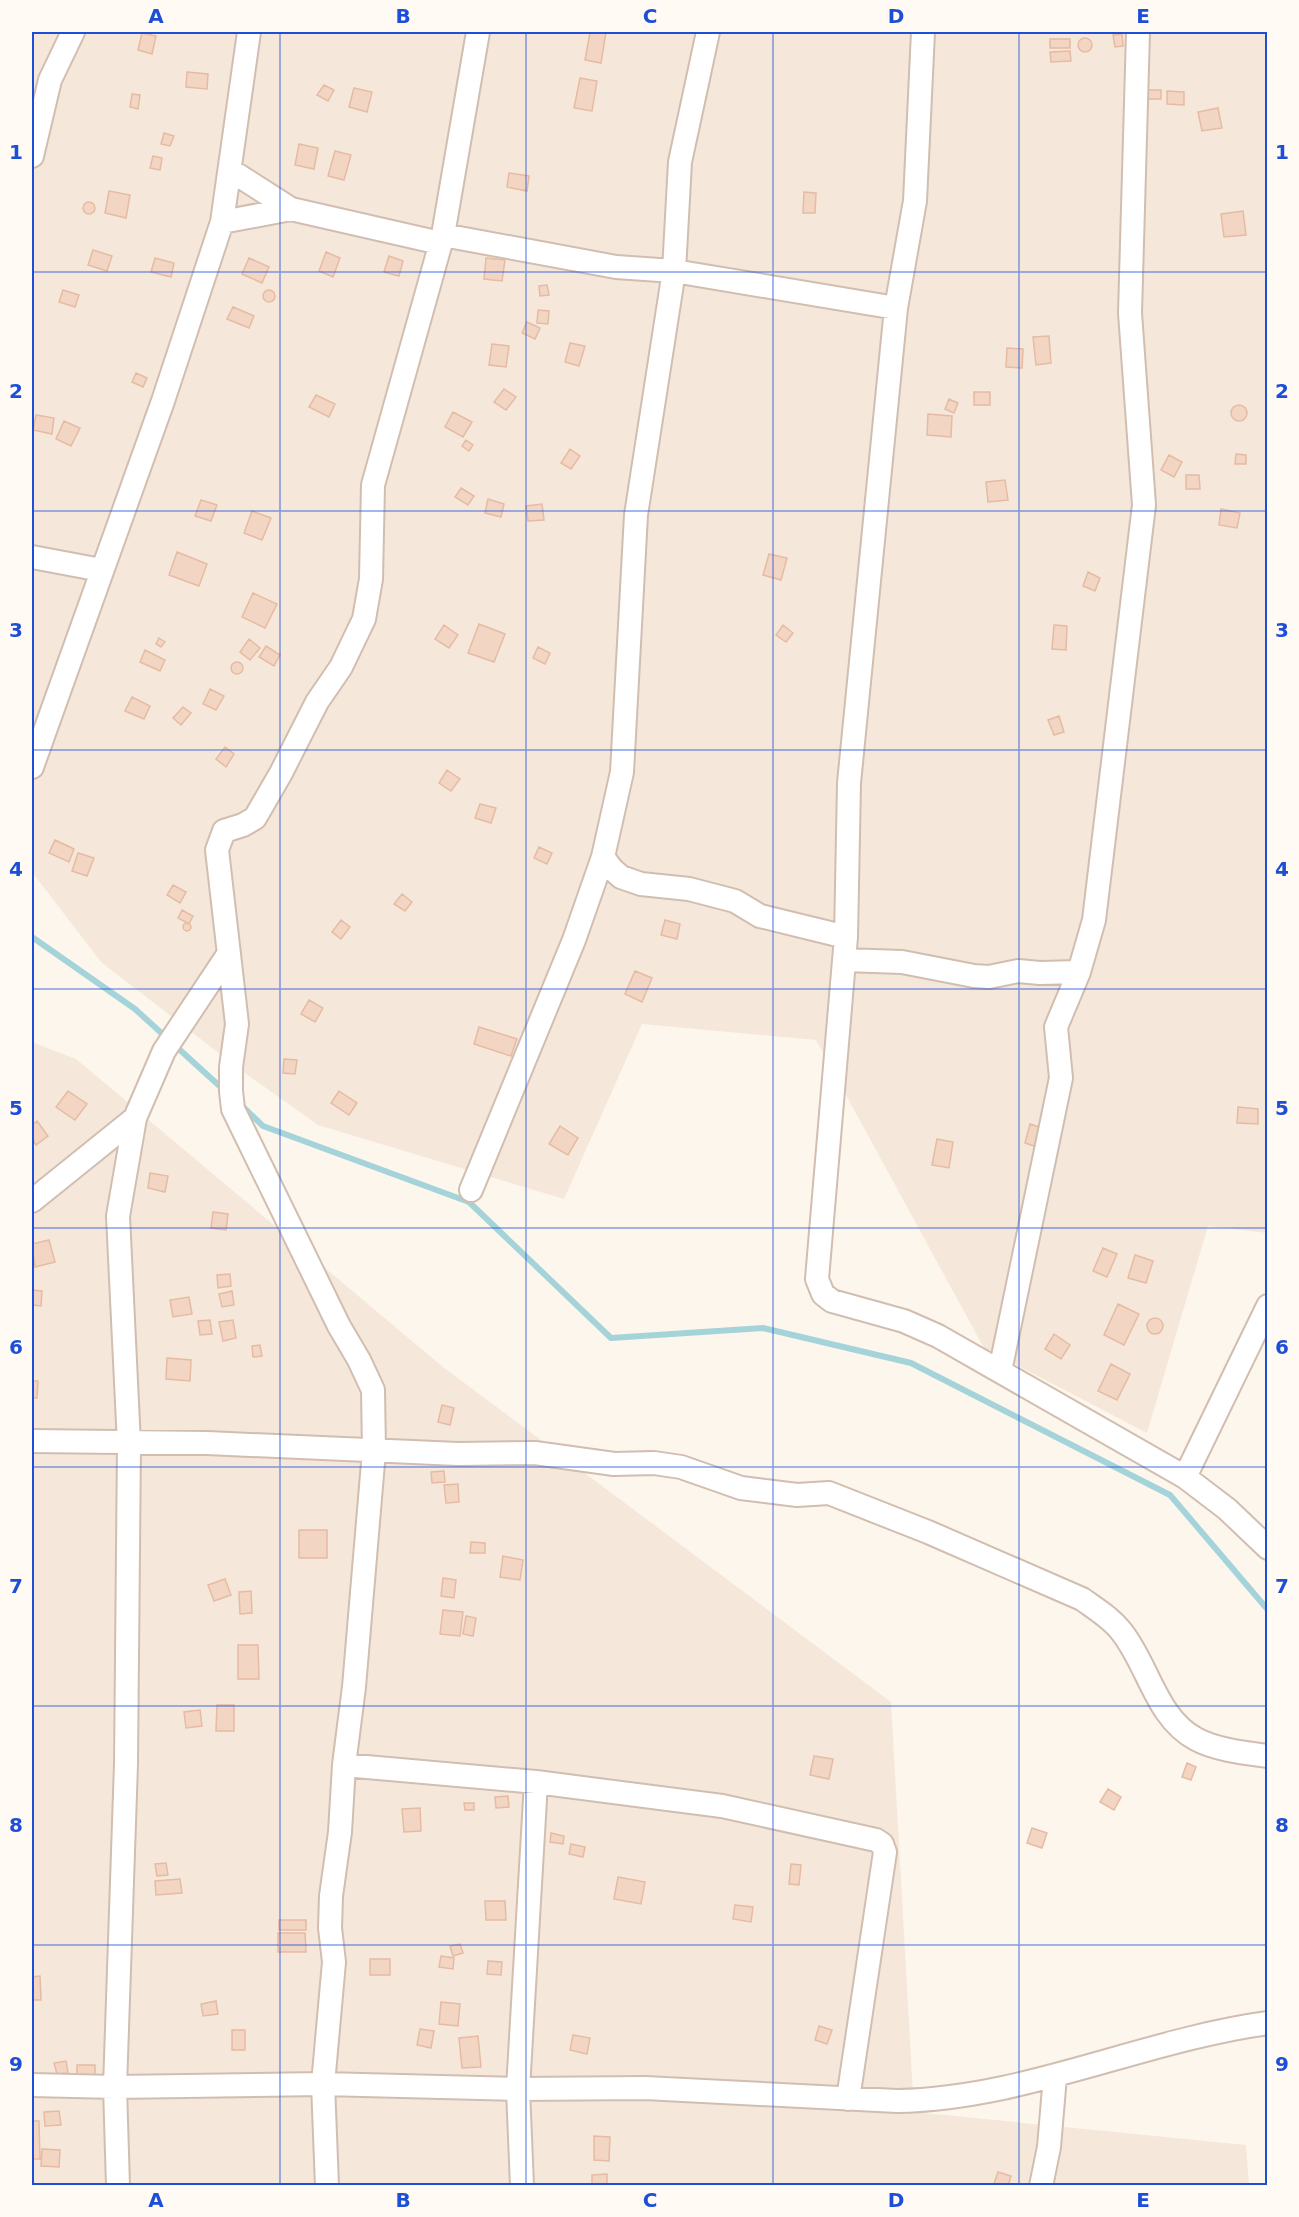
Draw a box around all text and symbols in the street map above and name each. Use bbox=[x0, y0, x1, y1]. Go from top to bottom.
text: A bbox=[148, 4, 164, 28]
text: B bbox=[395, 4, 411, 28]
text: C bbox=[643, 4, 657, 28]
text: D bbox=[888, 4, 904, 28]
text: E bbox=[1136, 4, 1150, 28]
text: 1 bbox=[9, 140, 23, 164]
text: 1 bbox=[1275, 140, 1289, 164]
text: 2 bbox=[9, 379, 23, 403]
text: 2 bbox=[1275, 379, 1289, 403]
text: 3 bbox=[9, 618, 23, 642]
text: 3 bbox=[1275, 618, 1289, 642]
text: 4 bbox=[9, 857, 23, 881]
text: 4 bbox=[1275, 857, 1289, 881]
text: 5 bbox=[9, 1096, 23, 1120]
text: 5 bbox=[1275, 1096, 1289, 1120]
text: 6 bbox=[9, 1335, 23, 1359]
text: 6 bbox=[1275, 1335, 1289, 1359]
text: 7 bbox=[9, 1574, 23, 1598]
text: 7 bbox=[1275, 1574, 1289, 1598]
text: 8 bbox=[9, 1813, 23, 1837]
text: 8 bbox=[1275, 1813, 1289, 1837]
text: 9 bbox=[9, 2052, 23, 2076]
text: 9 bbox=[1275, 2052, 1289, 2076]
text: A bbox=[148, 2188, 164, 2212]
text: B bbox=[395, 2188, 411, 2212]
text: C bbox=[643, 2188, 657, 2212]
text: D bbox=[888, 2188, 904, 2212]
text: E bbox=[1136, 2188, 1150, 2212]

